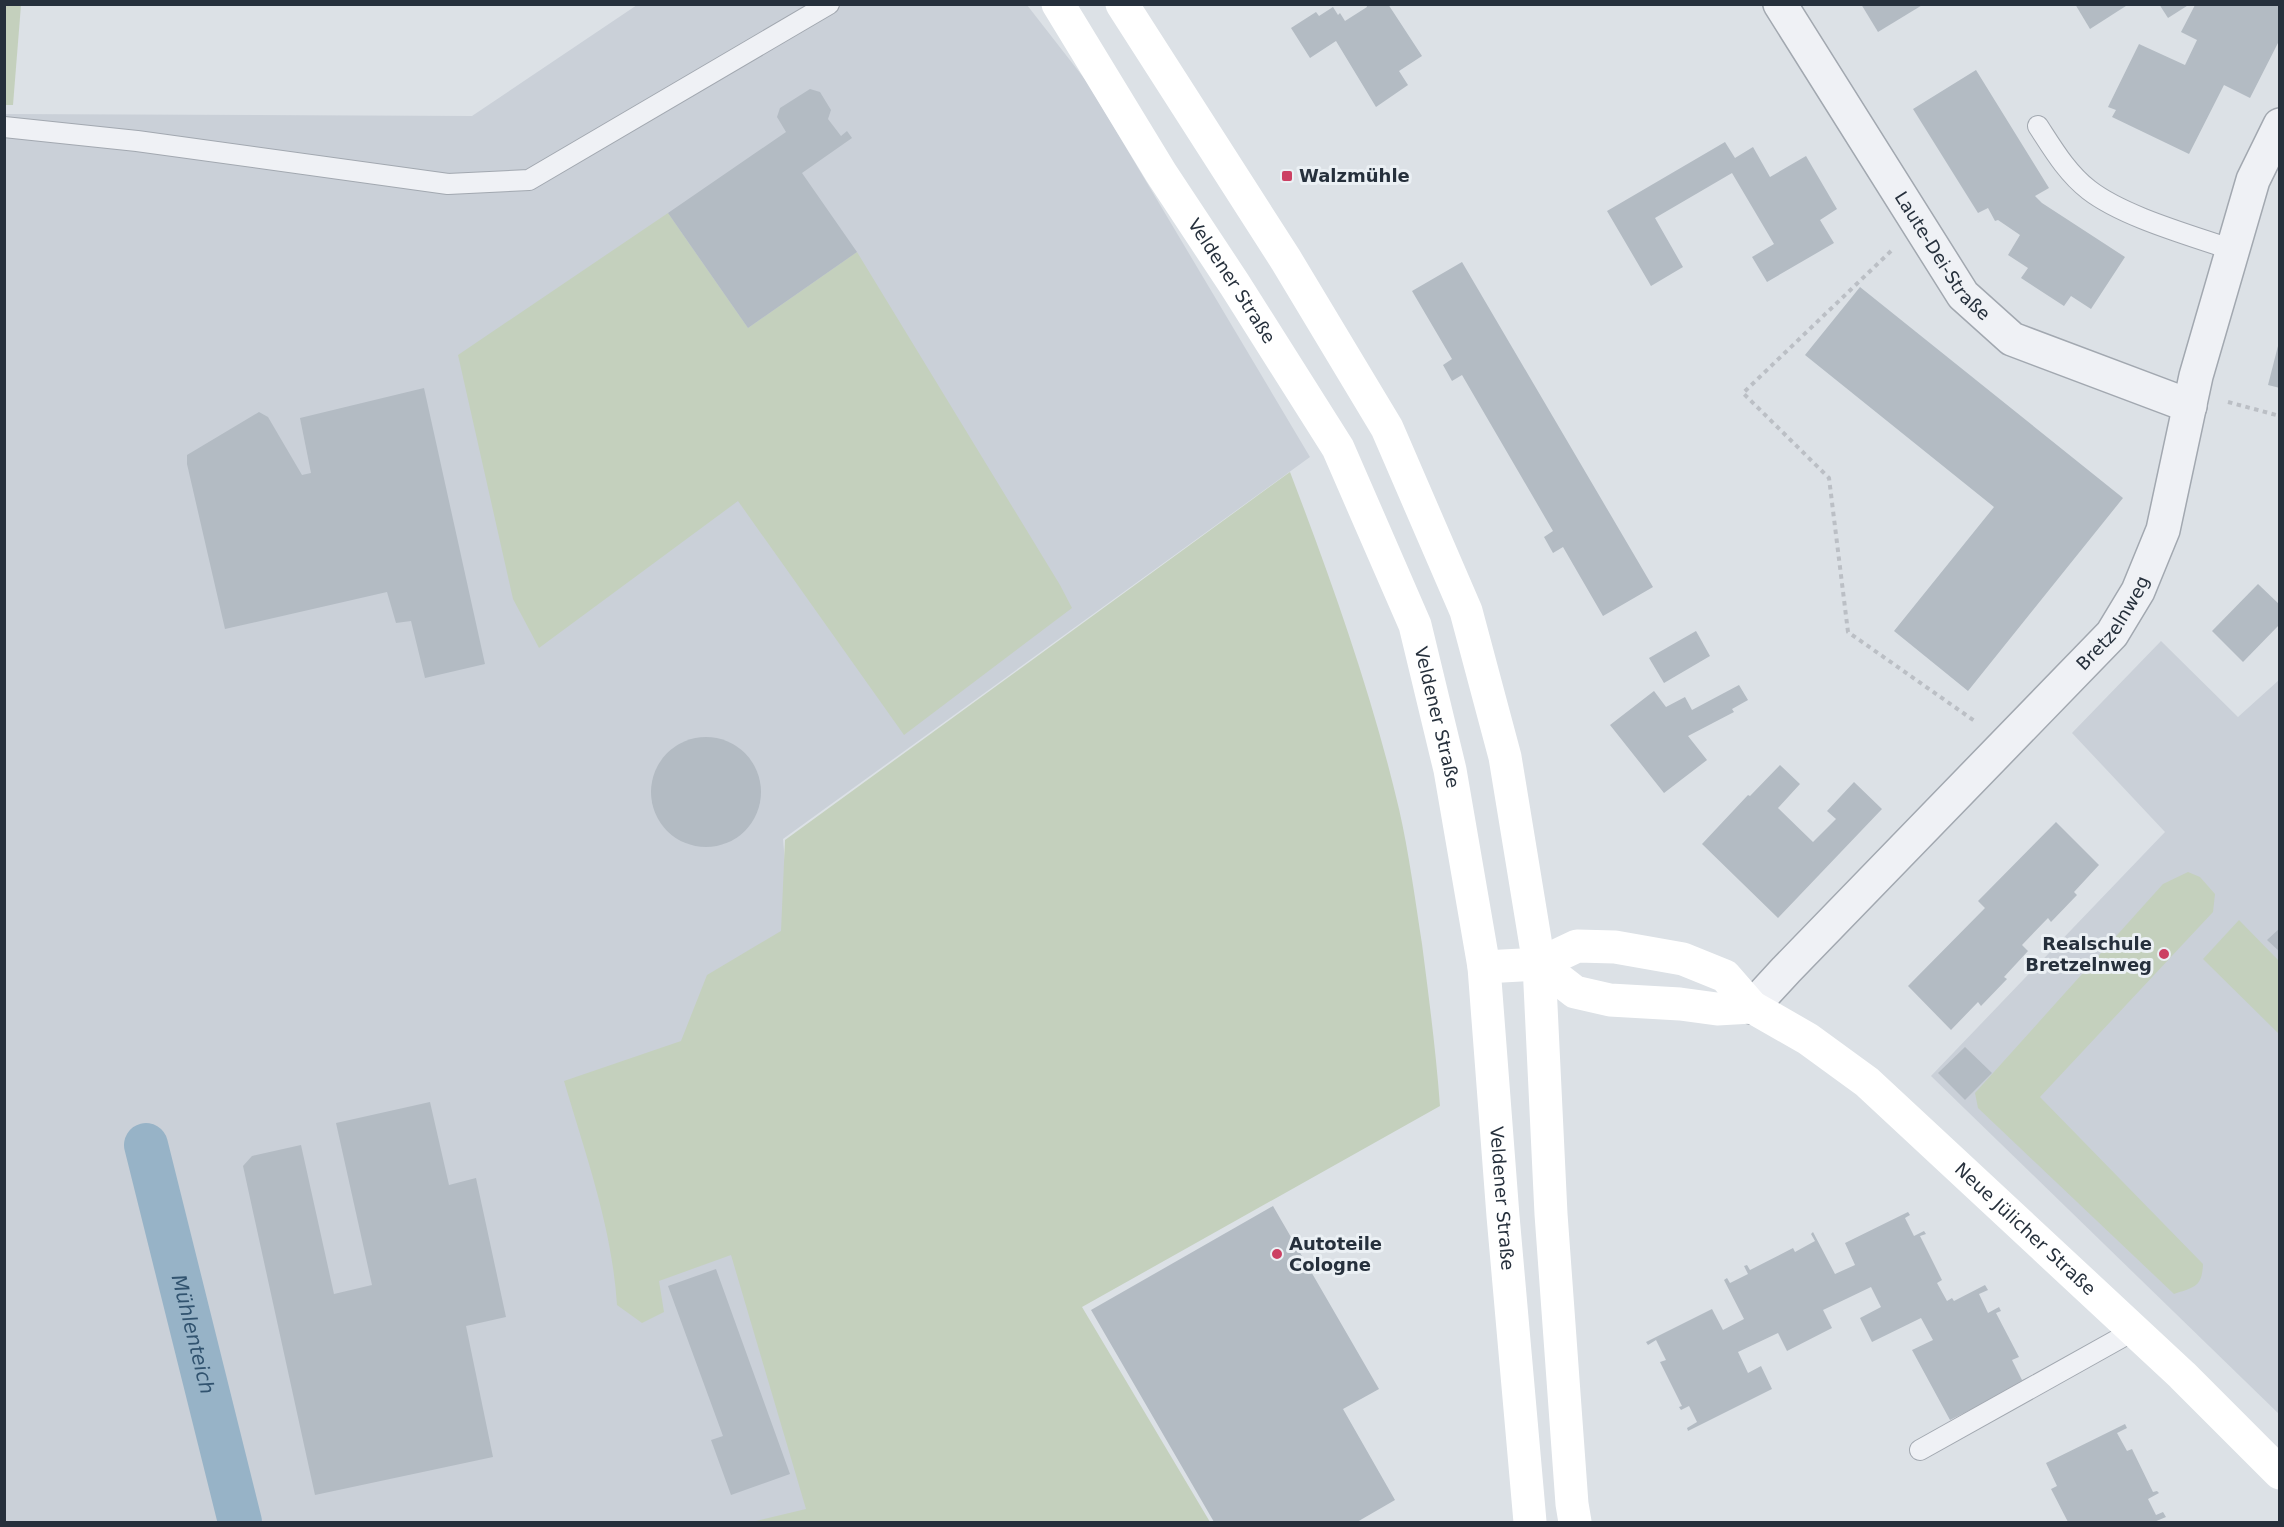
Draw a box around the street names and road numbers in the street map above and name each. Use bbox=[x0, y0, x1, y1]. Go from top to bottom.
street label: Laute-Dei-Straße bbox=[1891, 187, 1995, 324]
street label: Veldener Straße bbox=[1184, 214, 1280, 347]
street label: Bretzelnweg bbox=[2072, 573, 2153, 674]
street label: Veldener Straße bbox=[1411, 645, 1464, 790]
street label: Veldener Straße bbox=[1486, 1125, 1519, 1271]
street label: Neue Jülicher Straße bbox=[1951, 1158, 2100, 1299]

